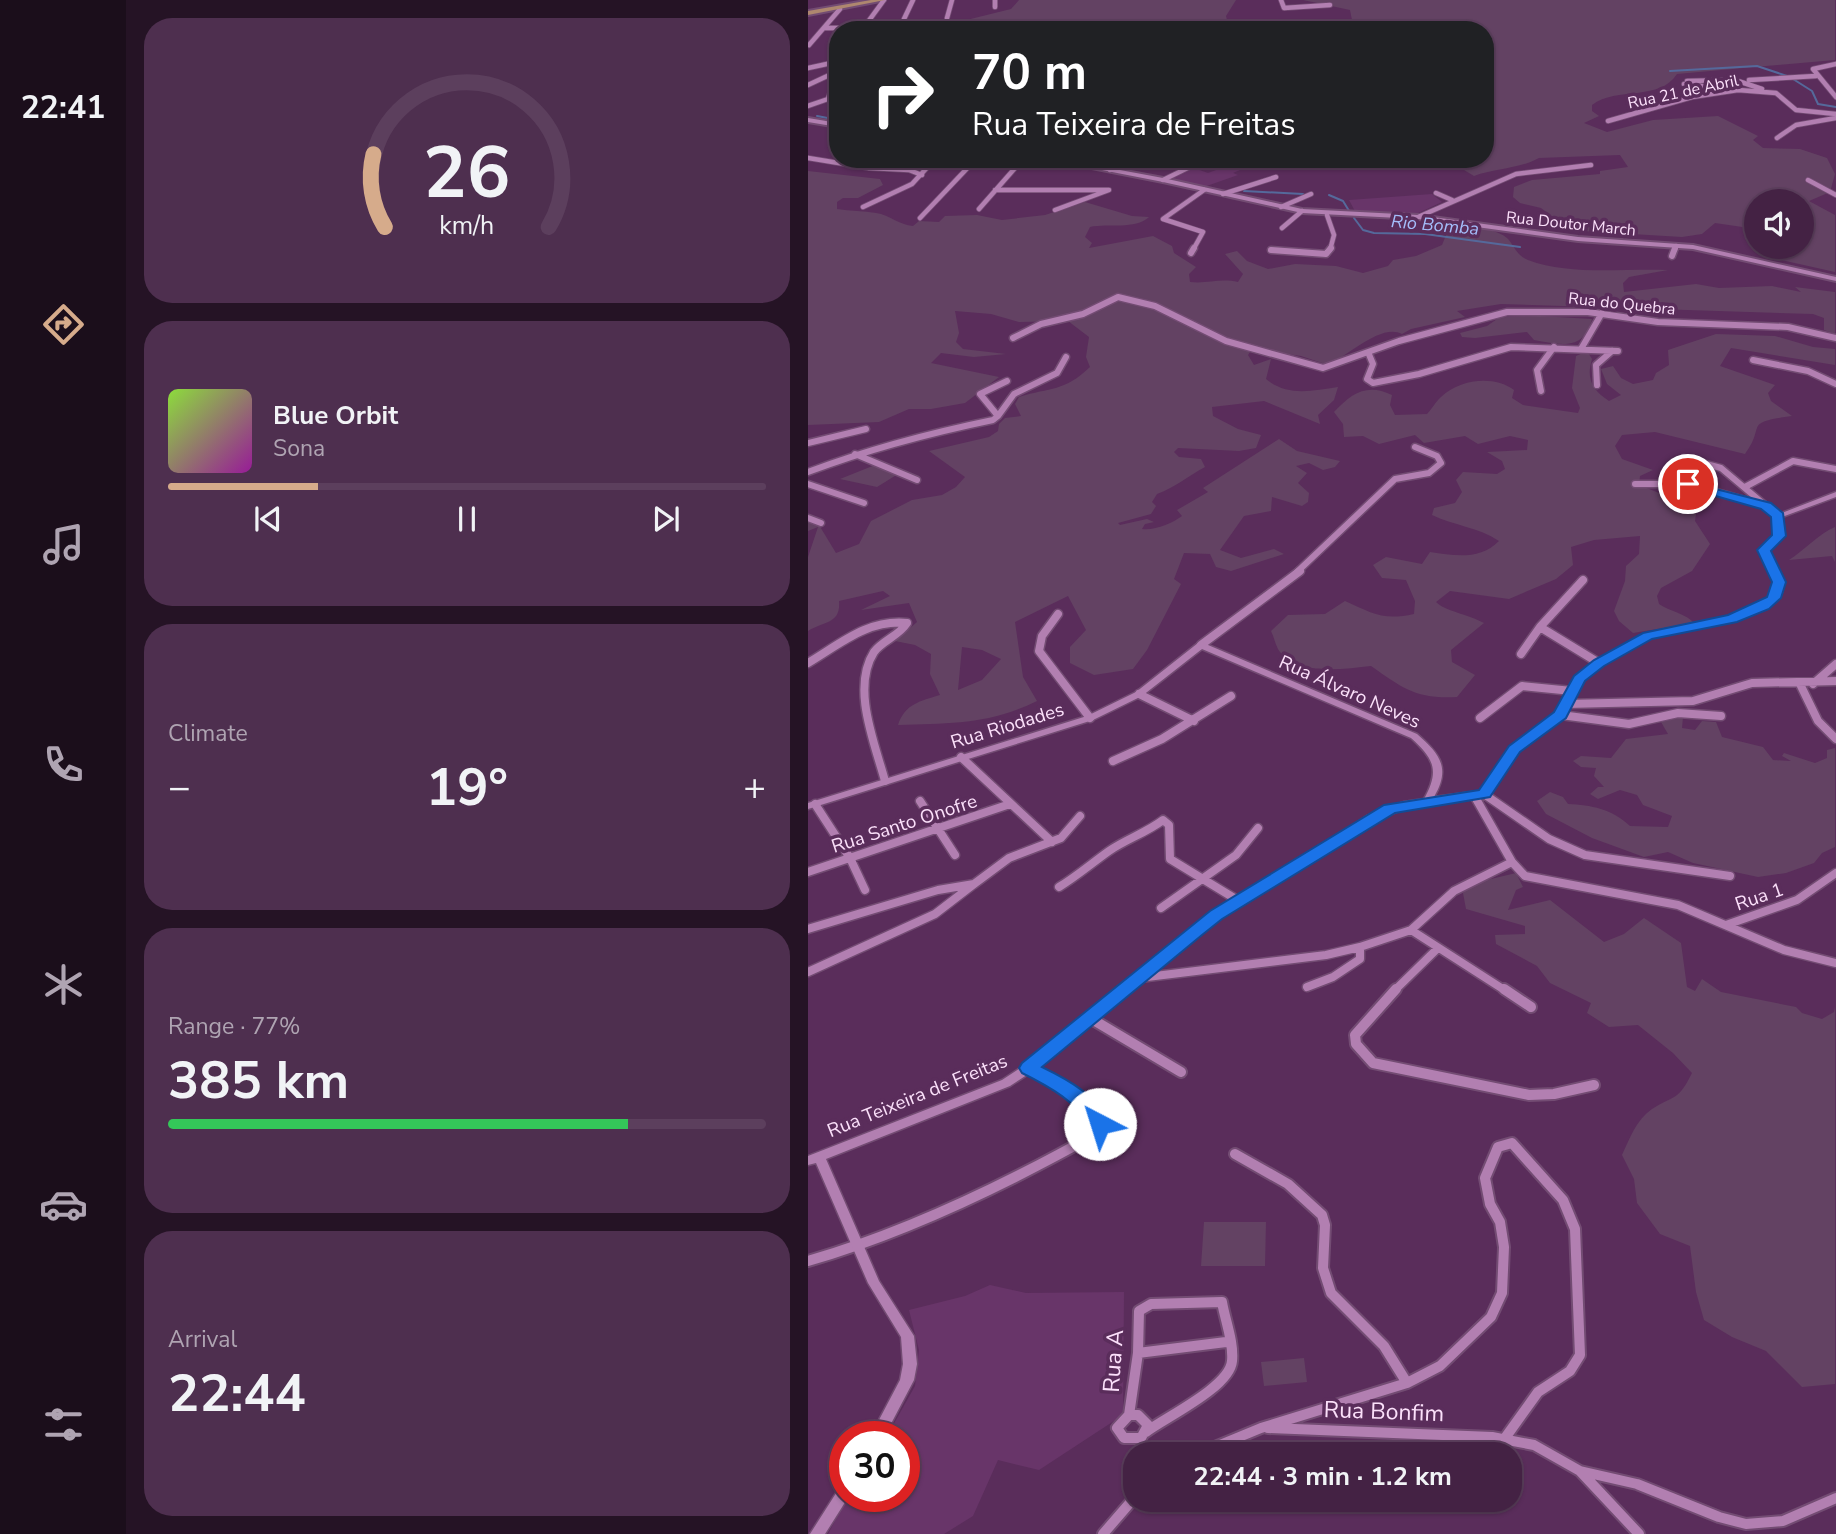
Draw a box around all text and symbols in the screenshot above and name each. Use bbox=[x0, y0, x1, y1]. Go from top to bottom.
text: 70 m bbox=[972, 39, 1087, 106]
icon: right bbox=[857, 49, 948, 140]
street label: Rua 21 de Abril bbox=[1626, 69, 1741, 114]
text: 22:41 bbox=[21, 86, 105, 129]
text: Rua Teixeira de Freitas bbox=[972, 103, 1296, 146]
text: 26 bbox=[423, 123, 511, 223]
map controls bbox=[1744, 189, 1814, 259]
button: sound bbox=[1744, 189, 1814, 259]
street label: Rua Doutor March bbox=[1505, 206, 1637, 242]
text: km/h bbox=[439, 208, 495, 242]
water label: Rio Bomba bbox=[1390, 209, 1480, 241]
street label: Rua do Quebra bbox=[1567, 287, 1677, 321]
icon: directions bbox=[39, 300, 88, 349]
text: Blue Orbit bbox=[273, 398, 398, 433]
text: Sona bbox=[273, 433, 325, 464]
pin bbox=[1658, 454, 1718, 514]
icon: arrive bbox=[1669, 465, 1707, 503]
icon: previous bbox=[249, 500, 287, 538]
icon: pause bbox=[448, 500, 486, 538]
icon: next bbox=[647, 500, 685, 538]
icon: music bbox=[39, 520, 88, 569]
street label: Rua Álvaro Neves bbox=[1275, 649, 1424, 735]
street label: Rua Riodades bbox=[947, 696, 1067, 756]
text: Climate bbox=[168, 718, 248, 749]
icon: phone bbox=[39, 740, 88, 789]
text: 19° bbox=[426, 752, 508, 823]
text: − bbox=[168, 762, 191, 813]
text: + bbox=[743, 762, 766, 813]
street label: Rua Santo Onofre bbox=[828, 788, 981, 860]
street label: Rua 1 bbox=[1732, 877, 1787, 917]
icon: climate bbox=[39, 960, 88, 1009]
text: Range · 77% bbox=[168, 1011, 300, 1042]
text: 385 km bbox=[168, 1045, 349, 1116]
street label: Rua Teixeira de Freitas bbox=[823, 1048, 1011, 1144]
position arrow bbox=[1063, 1087, 1137, 1161]
icon: car bbox=[39, 1180, 88, 1229]
text: Arrival bbox=[168, 1324, 237, 1355]
street label: Rua A bbox=[1096, 1328, 1131, 1394]
text: 22:44 bbox=[168, 1358, 306, 1429]
street label: Rua Bonfim bbox=[1323, 1394, 1445, 1429]
icon: filters bbox=[39, 1400, 88, 1449]
speed limit sign: 30 bbox=[829, 1421, 920, 1512]
text: 22:44 · 3 min · 1.2 km bbox=[1193, 1459, 1452, 1494]

